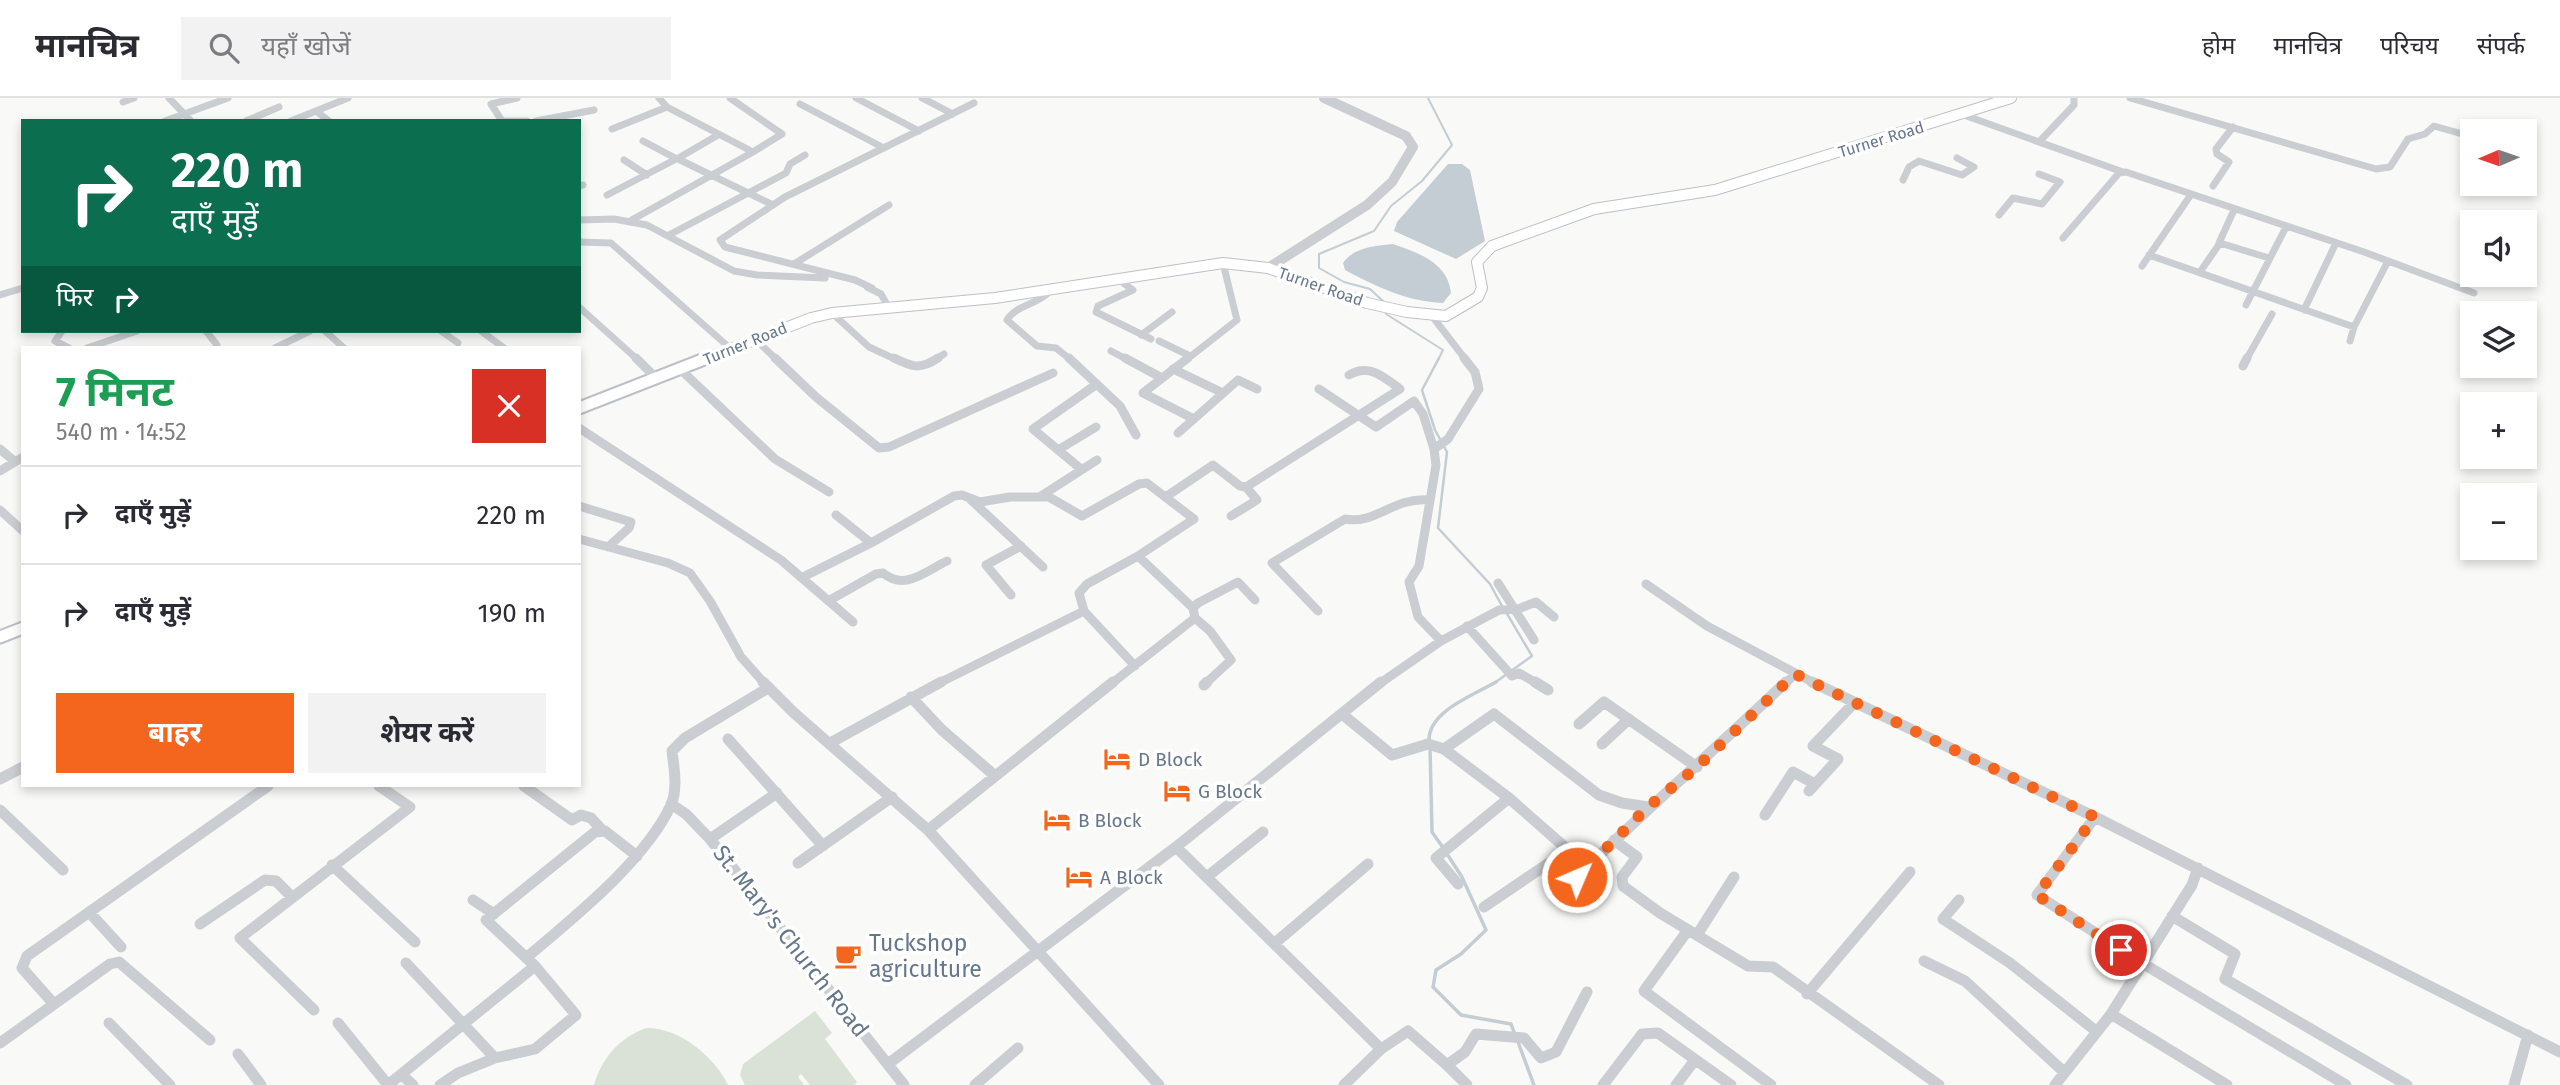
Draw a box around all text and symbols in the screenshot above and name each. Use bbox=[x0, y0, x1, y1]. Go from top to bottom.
search box bbox=[181, 17, 671, 80]
text: मानचित्र bbox=[35, 26, 139, 66]
icon: search bbox=[205, 29, 243, 67]
text: यहाँ खोजें bbox=[261, 31, 351, 62]
text: होम bbox=[2202, 32, 2235, 60]
text: मानचित्र bbox=[2273, 32, 2342, 60]
text: परिचय bbox=[2380, 32, 2439, 60]
text: संपर्क bbox=[2477, 32, 2525, 60]
street label: Turner Road bbox=[1836, 117, 1926, 162]
north arrow bbox=[2460, 119, 2538, 196]
map controls bbox=[2460, 119, 2537, 560]
text: 220 m bbox=[171, 141, 303, 200]
icon: right bbox=[56, 147, 147, 238]
text: दाएँ मुड़ें bbox=[171, 201, 259, 239]
button: sound bbox=[2460, 210, 2537, 287]
street label: Turner Road bbox=[1276, 263, 1366, 310]
icon: right bbox=[107, 280, 145, 318]
text: फिर bbox=[56, 282, 93, 313]
button: layers bbox=[2460, 301, 2537, 378]
street label: Turner Road bbox=[701, 318, 790, 369]
text: 7 मिनट bbox=[56, 367, 174, 417]
button: close bbox=[472, 369, 546, 443]
button: + bbox=[2460, 392, 2537, 469]
text: 540 m · 14:52 bbox=[56, 418, 187, 446]
button: − bbox=[2460, 483, 2537, 560]
icon: right bbox=[56, 496, 94, 534]
text: दाएँ मुड़ें bbox=[115, 498, 191, 529]
text: 220 m bbox=[477, 500, 546, 531]
icon: right bbox=[56, 594, 94, 632]
text: दाएँ मुड़ें bbox=[115, 596, 191, 627]
text: 190 m bbox=[477, 598, 546, 629]
button: बाहर bbox=[56, 693, 294, 773]
button: शेयर करें bbox=[308, 693, 546, 773]
hotel icon: D Block bbox=[1102, 744, 1132, 774]
place label: D Block bbox=[1138, 748, 1202, 771]
hotel icon: G Block bbox=[1162, 776, 1192, 806]
place label: G Block bbox=[1198, 780, 1262, 803]
hotel icon: B Block bbox=[1042, 805, 1072, 835]
place label: B Block bbox=[1078, 809, 1142, 832]
street label: St. Mary's Church Road bbox=[707, 839, 875, 1043]
position arrow bbox=[1540, 840, 1614, 914]
hotel icon: A Block bbox=[1064, 862, 1094, 892]
place label: A Block bbox=[1100, 866, 1163, 889]
pin bbox=[2091, 920, 2151, 980]
place label: Tuckshop agriculture bbox=[869, 929, 982, 983]
icon: arrive bbox=[2102, 931, 2140, 969]
cafe icon: Tuckshop agriculture bbox=[833, 941, 863, 971]

